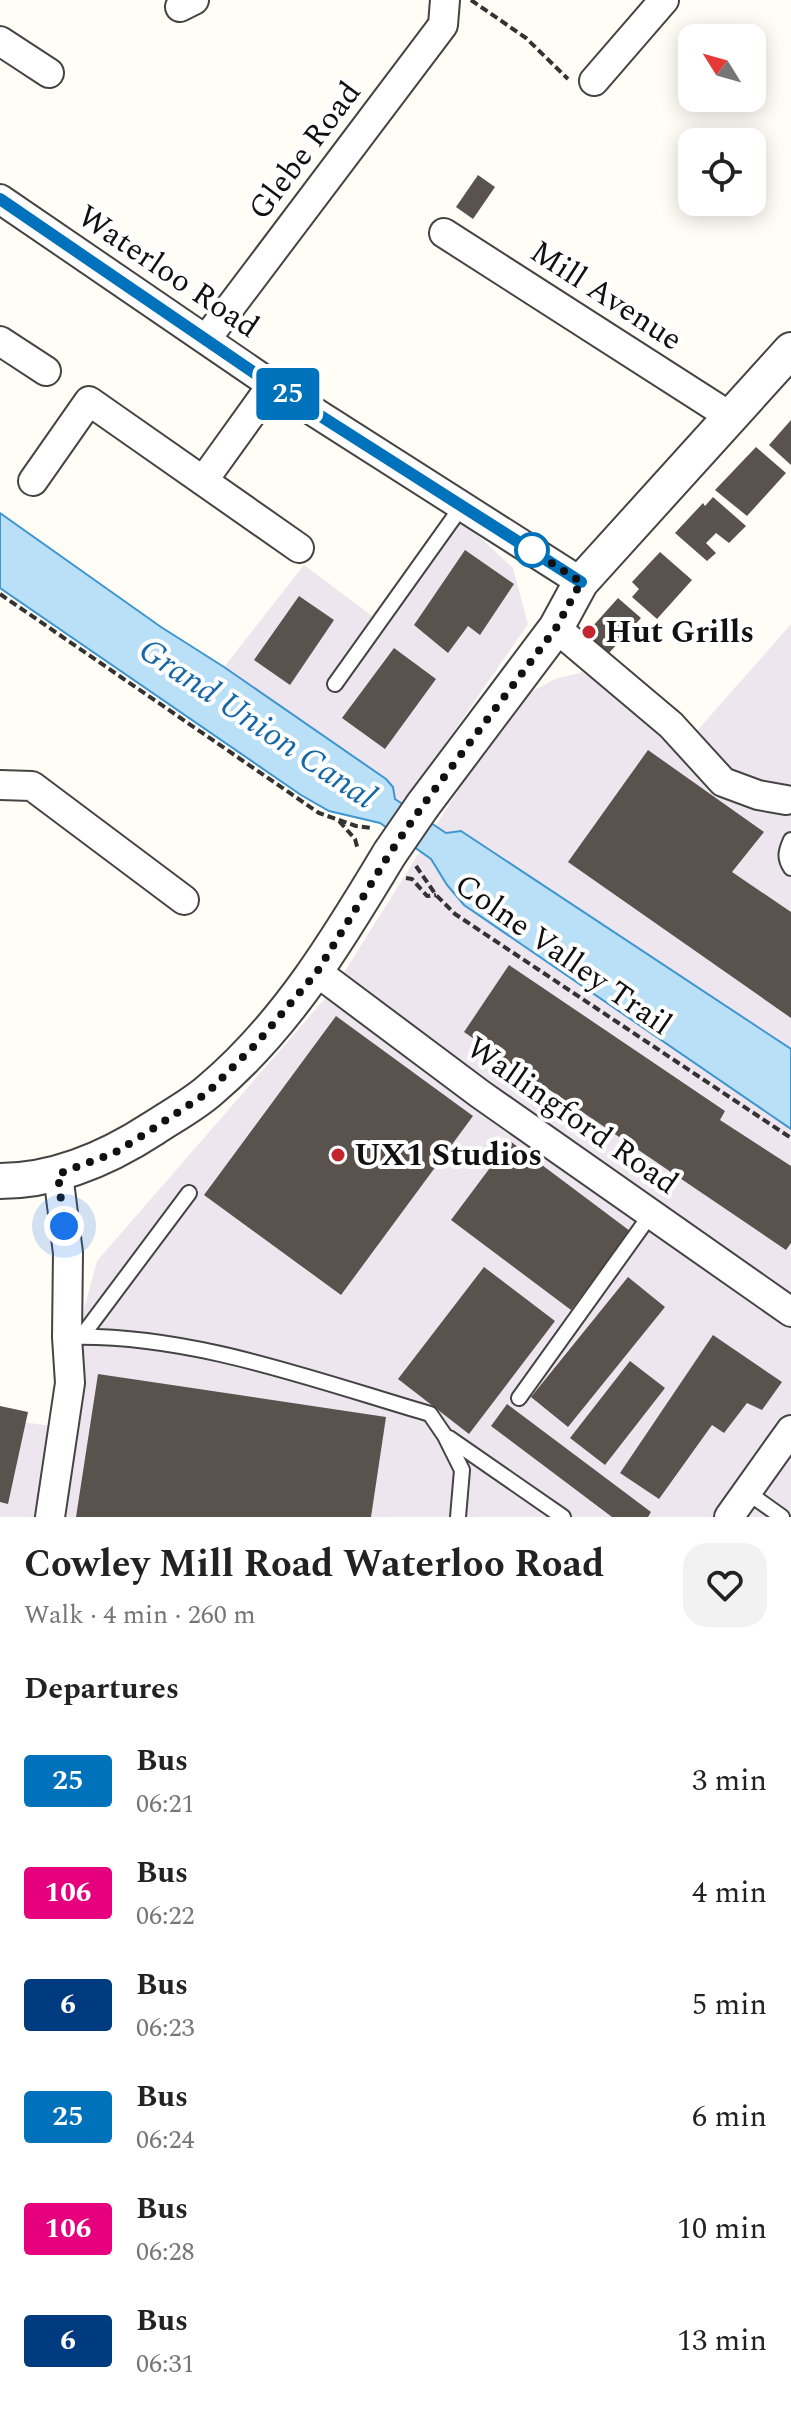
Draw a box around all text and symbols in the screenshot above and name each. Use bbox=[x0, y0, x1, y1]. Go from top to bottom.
north arrow bbox=[678, 24, 766, 112]
map controls bbox=[678, 24, 766, 216]
street label: Glebe Road bbox=[236, 71, 374, 231]
button: locate bbox=[678, 128, 766, 216]
street label: Waterloo Road bbox=[67, 193, 269, 351]
street label: Mill Avenue bbox=[520, 228, 692, 364]
line badge: 25 bbox=[252, 368, 324, 420]
text: 25 bbox=[272, 372, 304, 415]
unlabelled marker bbox=[515, 533, 549, 567]
place label: Hut Grills bbox=[605, 608, 754, 657]
marker: Hut Grills bbox=[580, 623, 598, 641]
water label: Grand Union Canal bbox=[128, 625, 386, 823]
street label: Colne Valley Trail bbox=[444, 862, 682, 1048]
street label: Wallingford Road bbox=[456, 1024, 688, 1208]
place label: UX1 Studios bbox=[354, 1131, 542, 1180]
marker: UX1 Studios bbox=[329, 1146, 347, 1164]
your location bbox=[44, 1206, 84, 1246]
text: Cowley Mill Road Waterloo Road bbox=[24, 1536, 604, 1594]
button: heart bbox=[683, 1543, 767, 1627]
text: Walk · 4 min · 260 m bbox=[24, 1595, 256, 1635]
text: Departures bbox=[24, 1666, 179, 1712]
text: Bus bbox=[136, 1738, 188, 1784]
text: 3 min bbox=[692, 1758, 767, 1804]
text: 25 bbox=[52, 1759, 84, 1802]
text: 06:21 bbox=[136, 1784, 195, 1824]
text: Bus bbox=[136, 1850, 188, 1896]
text: 4 min bbox=[692, 1870, 767, 1916]
text: 106 bbox=[44, 1871, 92, 1914]
text: 06:22 bbox=[136, 1896, 195, 1936]
text: Bus bbox=[136, 1962, 188, 2008]
text: 5 min bbox=[692, 1982, 767, 2028]
text: 6 bbox=[60, 1983, 76, 2026]
text: 06:23 bbox=[136, 2008, 195, 2048]
text: Bus bbox=[136, 2074, 188, 2120]
text: 6 min bbox=[692, 2094, 767, 2140]
text: 25 bbox=[52, 2095, 84, 2138]
text: 06:24 bbox=[136, 2120, 195, 2160]
text: Bus bbox=[136, 2186, 188, 2232]
text: 10 min bbox=[677, 2206, 767, 2252]
text: 106 bbox=[44, 2207, 92, 2250]
text: 06:28 bbox=[136, 2232, 195, 2272]
text: Bus bbox=[136, 2298, 188, 2344]
text: 13 min bbox=[677, 2318, 767, 2364]
text: 6 bbox=[60, 2319, 76, 2362]
text: 06:31 bbox=[136, 2344, 195, 2384]

